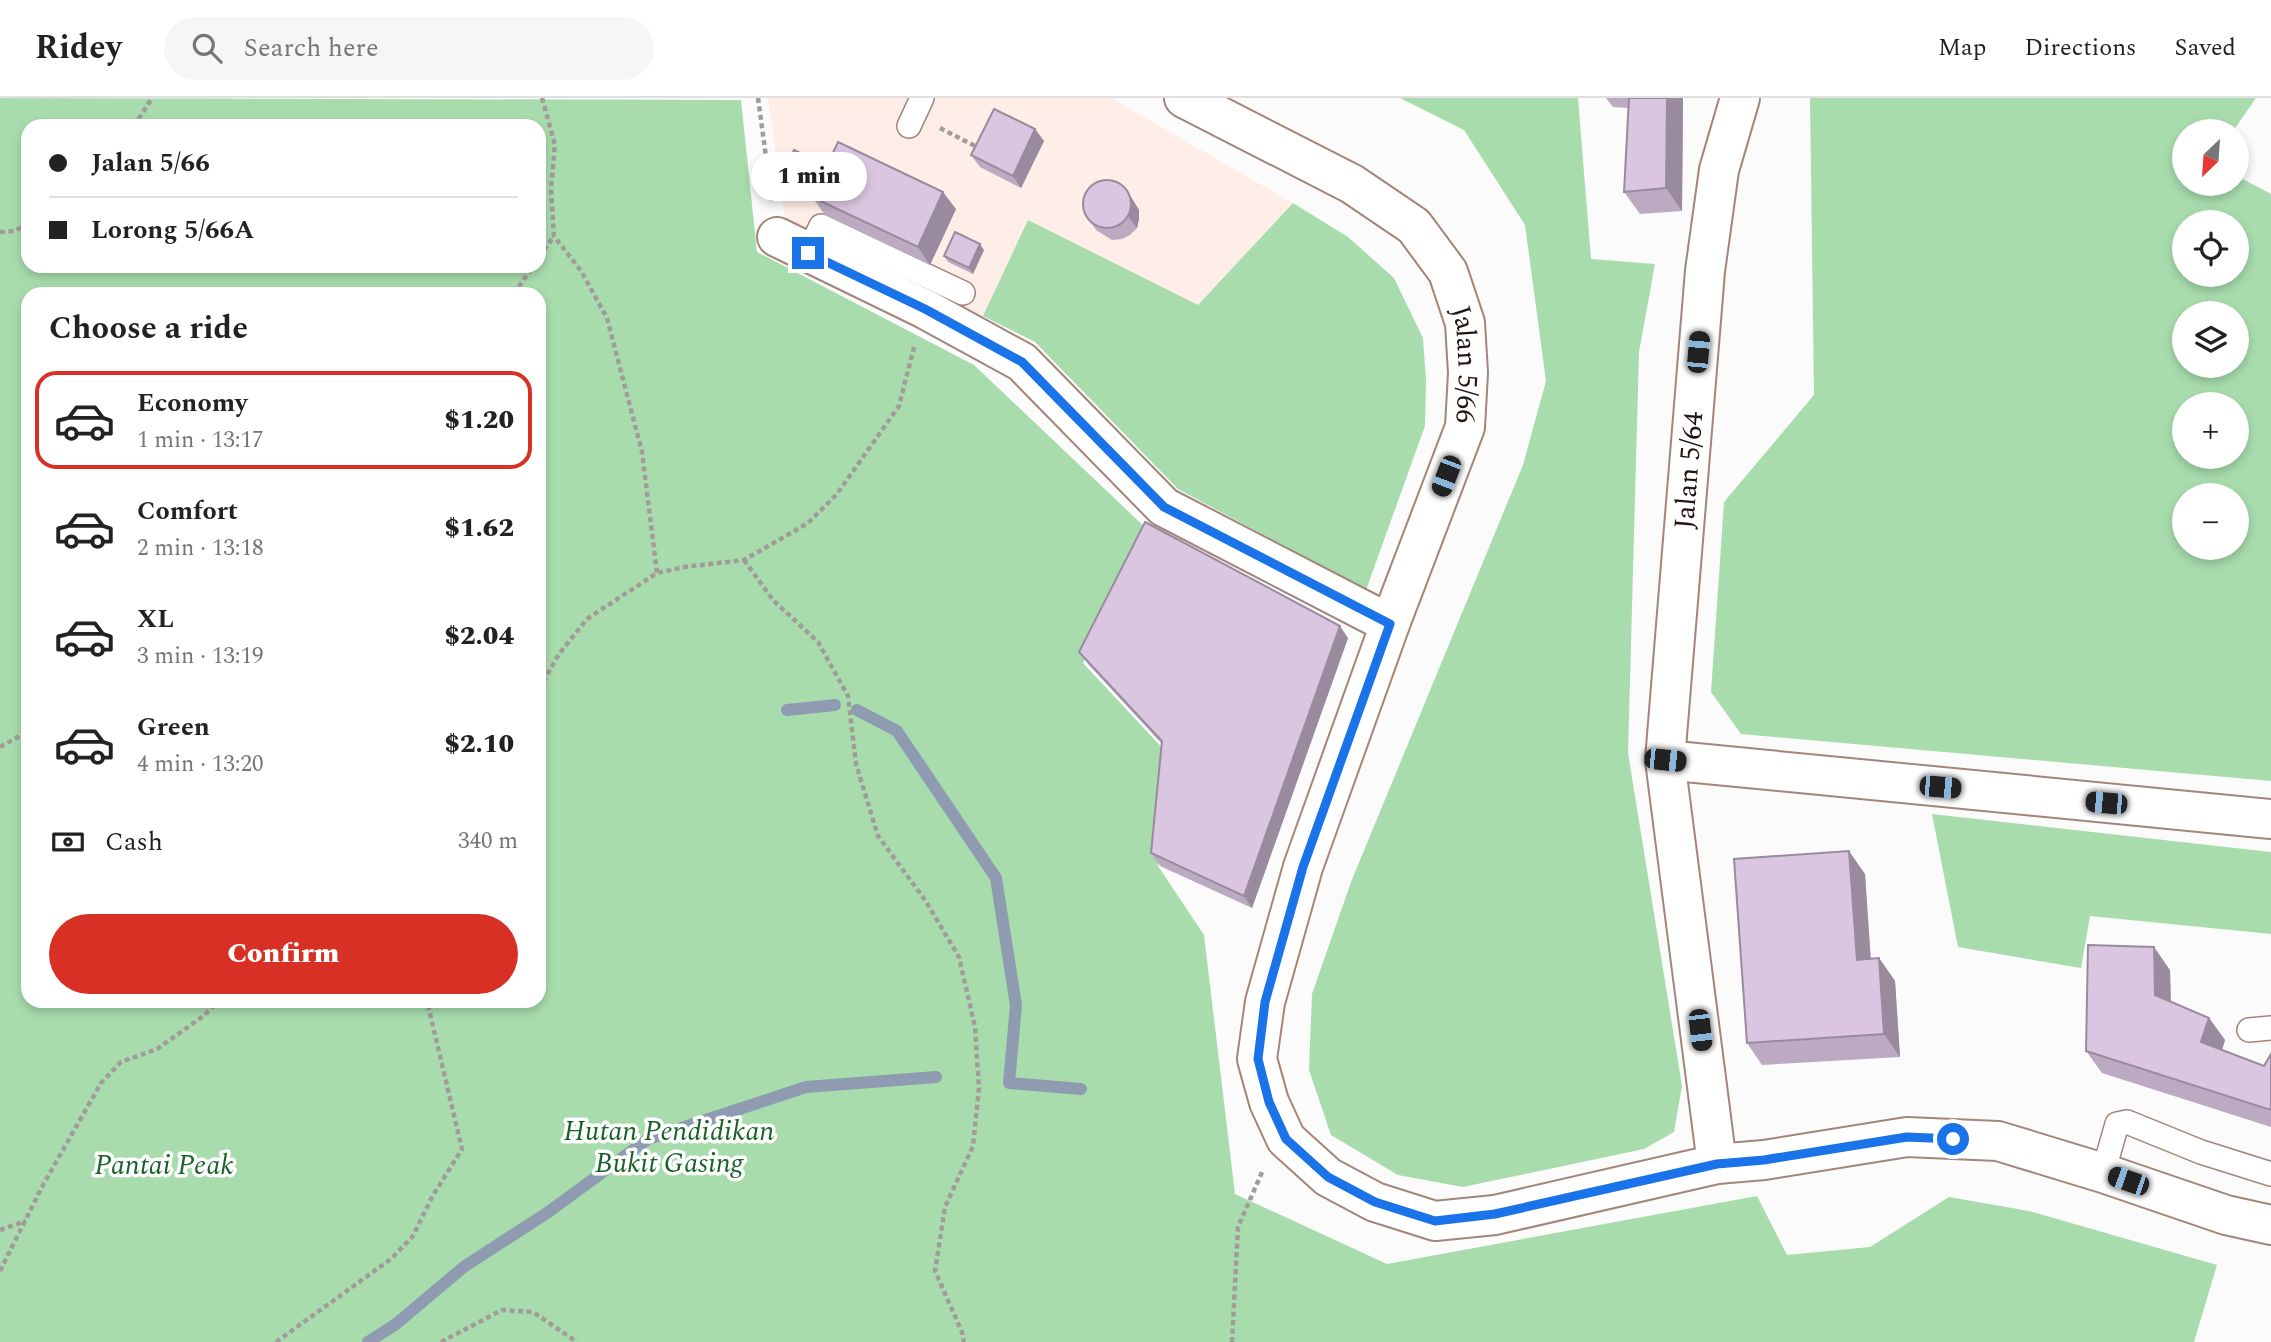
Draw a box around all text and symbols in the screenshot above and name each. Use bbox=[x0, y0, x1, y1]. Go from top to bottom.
search box bbox=[164, 17, 654, 80]
text: Ridey bbox=[35, 23, 122, 73]
text: Search here bbox=[244, 28, 379, 68]
icon: search bbox=[188, 29, 226, 67]
text: Map bbox=[1938, 30, 1986, 66]
text: Directions bbox=[2024, 30, 2136, 66]
text: Saved bbox=[2174, 30, 2236, 66]
north arrow bbox=[2172, 119, 2249, 196]
map controls bbox=[2172, 119, 2249, 560]
text: Jalan 5/66 bbox=[91, 143, 210, 183]
callout: 1 min bbox=[750, 152, 866, 200]
text: 1 min bbox=[777, 159, 841, 194]
text: Lorong 5/66A bbox=[91, 210, 254, 250]
button: locate bbox=[2172, 210, 2249, 287]
route end bbox=[792, 237, 824, 269]
street label: Jalan 5/66 bbox=[1439, 300, 1490, 424]
button: layers bbox=[2172, 301, 2249, 378]
text: Choose a ride bbox=[49, 304, 248, 353]
car bbox=[1686, 330, 1711, 374]
text: Economy bbox=[137, 383, 247, 423]
icon: car bbox=[53, 389, 116, 452]
button: + bbox=[2172, 392, 2249, 469]
text: $1.20 bbox=[444, 400, 514, 440]
street label: Jalan 5/64 bbox=[1662, 410, 1715, 531]
text: 1 min · 13:17 bbox=[137, 423, 264, 458]
car bbox=[1429, 453, 1464, 499]
button: − bbox=[2172, 483, 2249, 560]
text: Comfort bbox=[137, 491, 238, 531]
icon: car bbox=[53, 497, 116, 560]
text: $1.62 bbox=[444, 508, 514, 548]
text: 2 min · 13:18 bbox=[137, 531, 264, 566]
text: XL bbox=[137, 599, 174, 639]
icon: car bbox=[53, 605, 116, 668]
text: $2.04 bbox=[444, 616, 514, 656]
text: 3 min · 13:19 bbox=[137, 639, 264, 674]
text: Green bbox=[137, 707, 210, 747]
icon: car bbox=[53, 713, 116, 776]
text: $2.10 bbox=[444, 724, 514, 764]
text: 4 min · 13:20 bbox=[137, 747, 264, 782]
car bbox=[1644, 747, 1687, 773]
car bbox=[1919, 775, 1962, 799]
car bbox=[2085, 791, 2128, 815]
text: Cash bbox=[105, 822, 163, 862]
icon: cash bbox=[49, 823, 87, 861]
text: 340 m bbox=[458, 824, 518, 859]
button: Confirm bbox=[49, 914, 518, 994]
car bbox=[1688, 1008, 1713, 1052]
park label: Hutan Pendidikan Bukit Gasing bbox=[564, 1110, 774, 1185]
route start bbox=[1937, 1123, 1969, 1155]
park label: Pantai Peak bbox=[95, 1144, 233, 1187]
car bbox=[2105, 1164, 2152, 1198]

